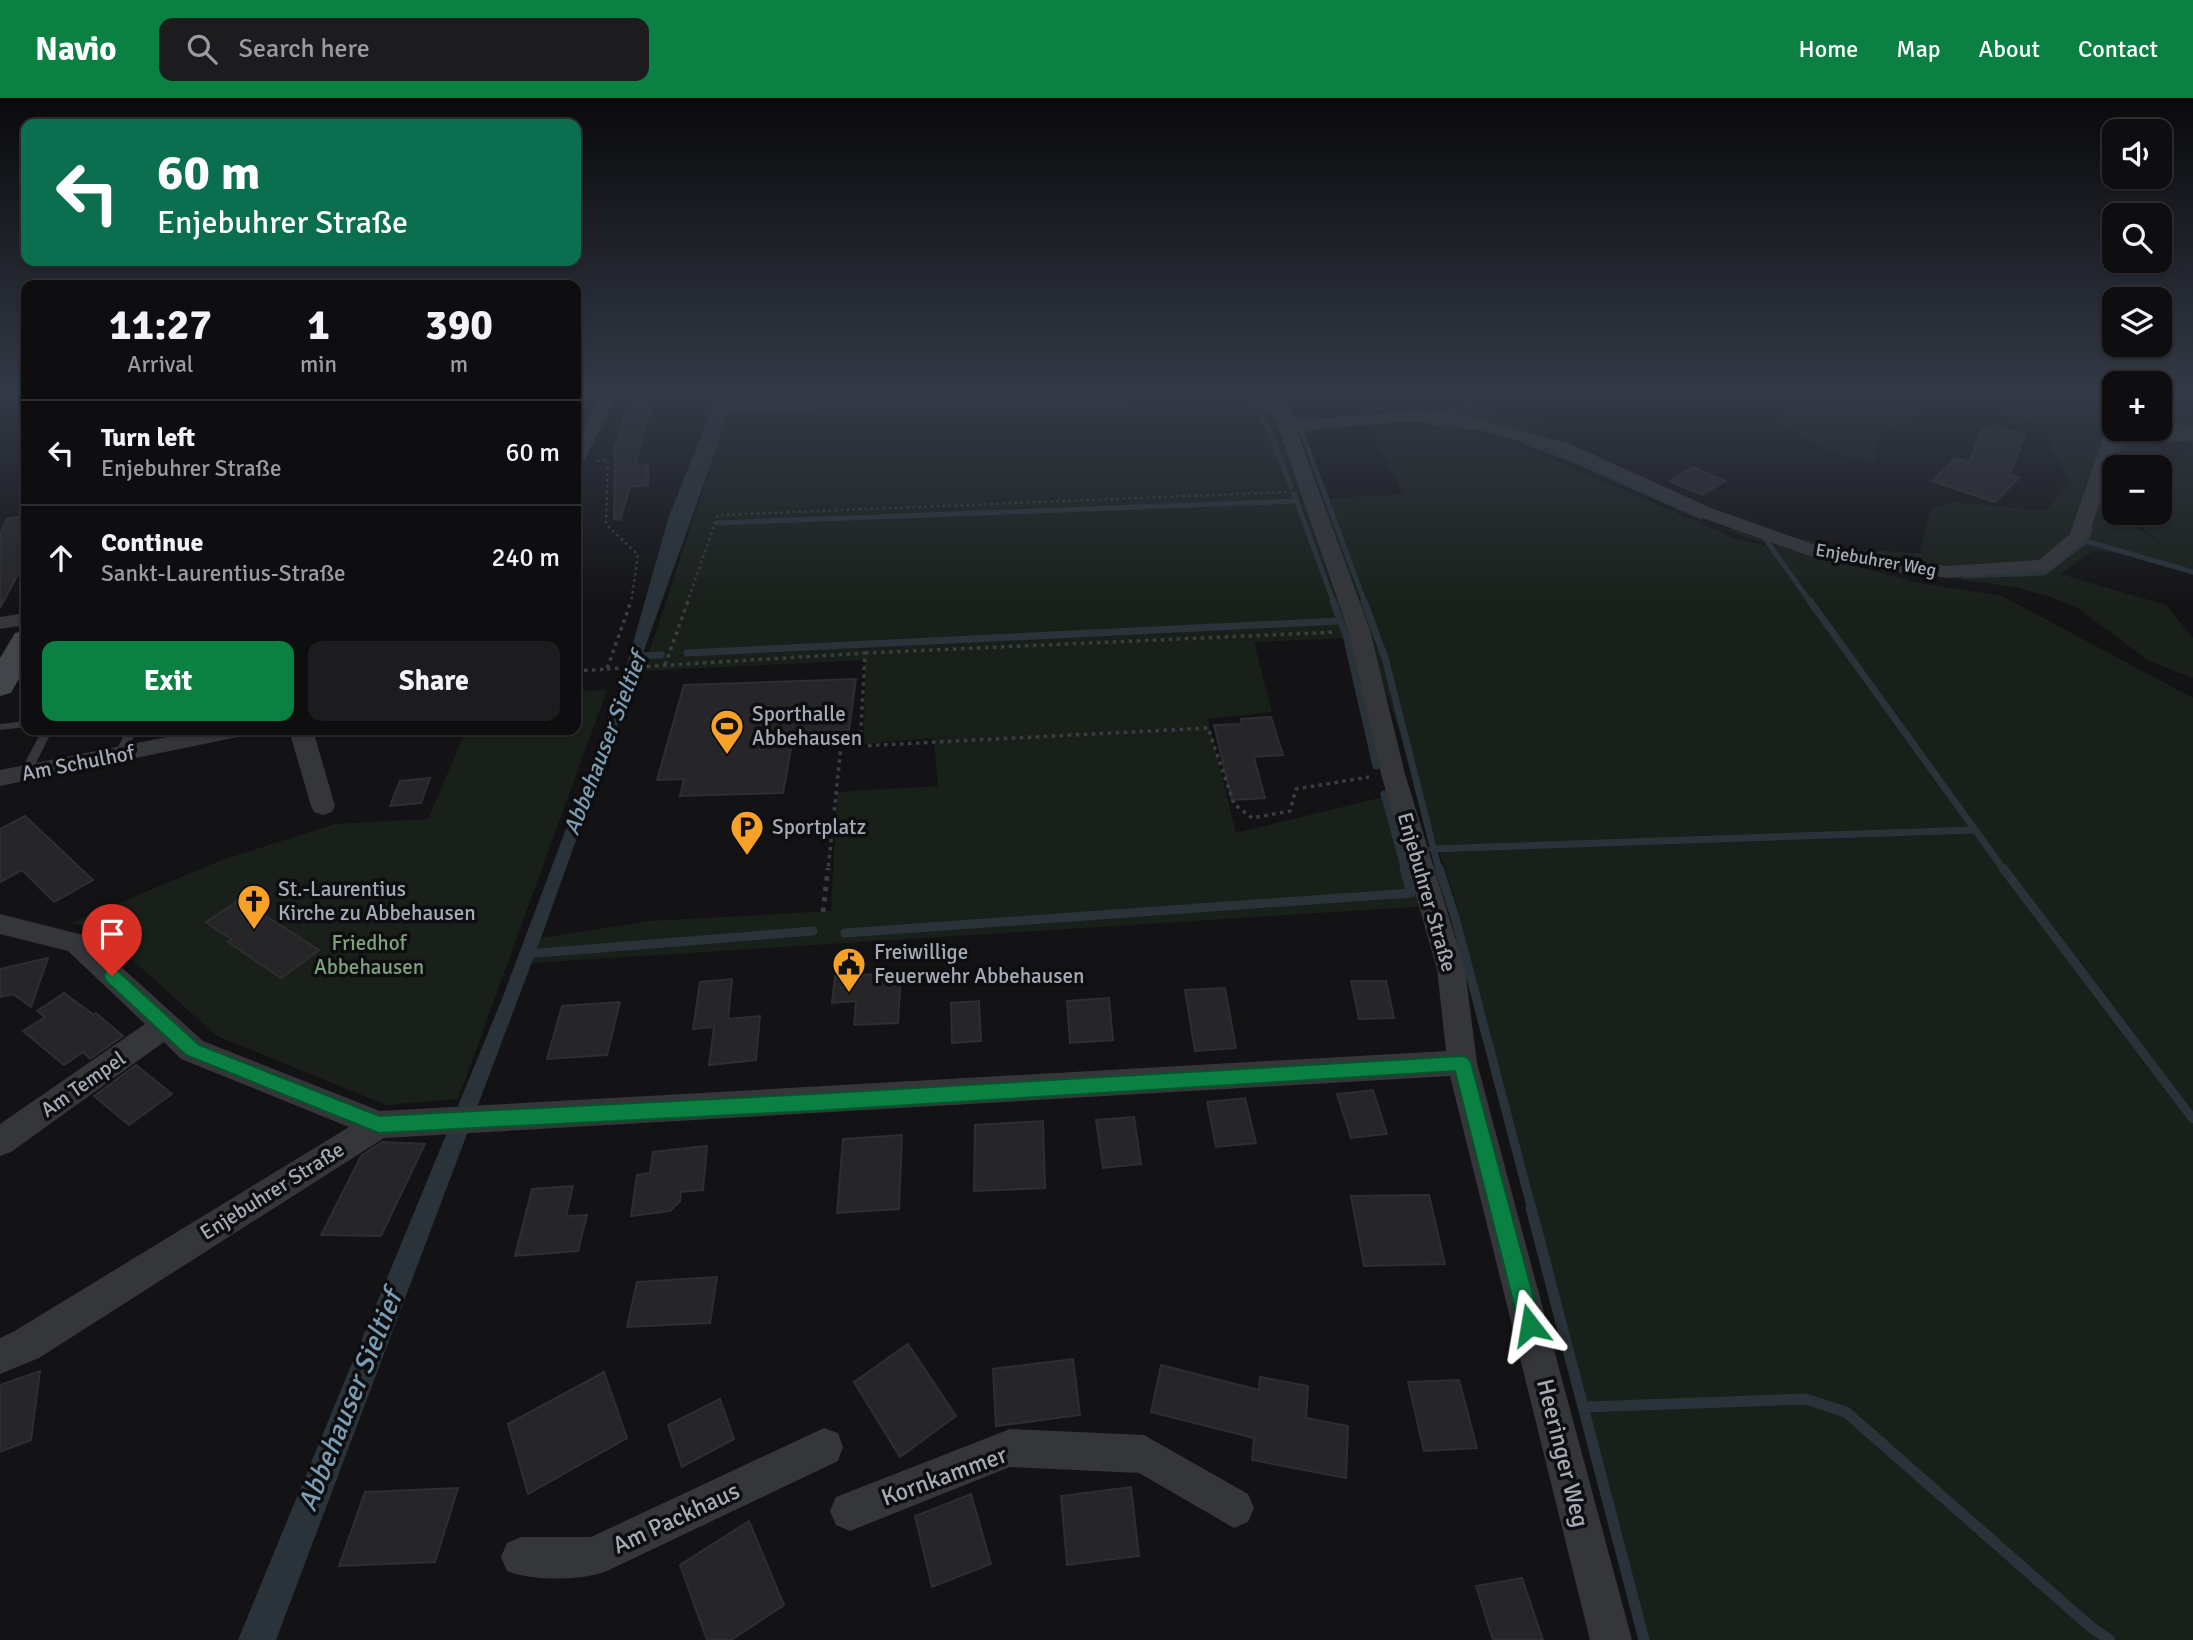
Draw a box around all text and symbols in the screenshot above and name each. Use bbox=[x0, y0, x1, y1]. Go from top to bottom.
search box bbox=[159, 18, 649, 81]
text: Navio bbox=[35, 29, 117, 70]
icon: search bbox=[183, 30, 221, 68]
text: Search here bbox=[239, 33, 370, 65]
text: Home bbox=[1798, 34, 1858, 64]
text: Map bbox=[1896, 34, 1941, 64]
text: About bbox=[1979, 34, 2040, 64]
text: Contact bbox=[2078, 34, 2158, 64]
map controls bbox=[2102, 119, 2172, 525]
button: sound bbox=[2102, 119, 2172, 189]
text: 60 m bbox=[157, 143, 260, 203]
icon: left bbox=[42, 147, 133, 238]
text: Enjebuhrer Straße bbox=[157, 203, 408, 242]
button: search bbox=[2102, 203, 2172, 273]
button: layers bbox=[2102, 287, 2172, 357]
text: 11:27 bbox=[109, 300, 212, 351]
text: 1 bbox=[307, 300, 330, 351]
text: 390 bbox=[425, 300, 493, 351]
text: Arrival bbox=[127, 350, 194, 379]
text: min bbox=[300, 350, 337, 379]
text: m bbox=[450, 350, 468, 379]
button: + bbox=[2102, 371, 2172, 441]
text: Turn left bbox=[101, 422, 195, 454]
icon: left bbox=[42, 434, 80, 472]
text: 60 m bbox=[505, 437, 560, 469]
text: Enjebuhrer Straße bbox=[101, 454, 282, 483]
button: − bbox=[2102, 455, 2172, 525]
text: Continue bbox=[101, 527, 203, 559]
icon: ahead bbox=[42, 539, 80, 577]
street label: Enjebuhrer Weg bbox=[1814, 539, 1938, 581]
text: 240 m bbox=[491, 542, 560, 574]
text: Sankt-Laurentius-Straße bbox=[101, 559, 346, 588]
button: Exit bbox=[42, 641, 294, 721]
button: Share bbox=[308, 641, 560, 721]
water label: Abbehauser Sieltief bbox=[557, 644, 655, 839]
place label: Sporthalle Abbehausen bbox=[752, 701, 862, 751]
sports icon: Sporthalle Abbehausen bbox=[708, 707, 746, 756]
street label: Am Schulhof bbox=[20, 739, 137, 787]
parking icon: Sportplatz bbox=[728, 808, 766, 857]
street label: Enjebuhrer Straße bbox=[1392, 809, 1462, 975]
place label: Sportplatz bbox=[772, 814, 866, 840]
place label: St.-Laurentius Kirche zu Abbehausen bbox=[278, 876, 476, 926]
church icon: St.-Laurentius Kirche zu Abbehausen bbox=[235, 882, 273, 931]
pin bbox=[82, 904, 142, 976]
icon: arrive bbox=[93, 915, 131, 953]
park label: Friedhof Abbehausen bbox=[314, 930, 424, 980]
place label: Freiwillige Feuerwehr Abbehausen bbox=[874, 939, 1084, 989]
public building icon: Freiwillige Feuerwehr Abbehausen bbox=[830, 945, 868, 994]
street label: Am Tempel bbox=[35, 1045, 131, 1123]
street label: Enjebuhrer Straße bbox=[195, 1136, 349, 1246]
water label: Abbehauser Sieltief bbox=[290, 1280, 412, 1516]
position arrow bbox=[1493, 1288, 1567, 1362]
street label: Heeringer Weg bbox=[1530, 1376, 1596, 1530]
street label: Kornkammer bbox=[877, 1439, 1011, 1513]
street label: Am Packhaus bbox=[608, 1476, 744, 1560]

